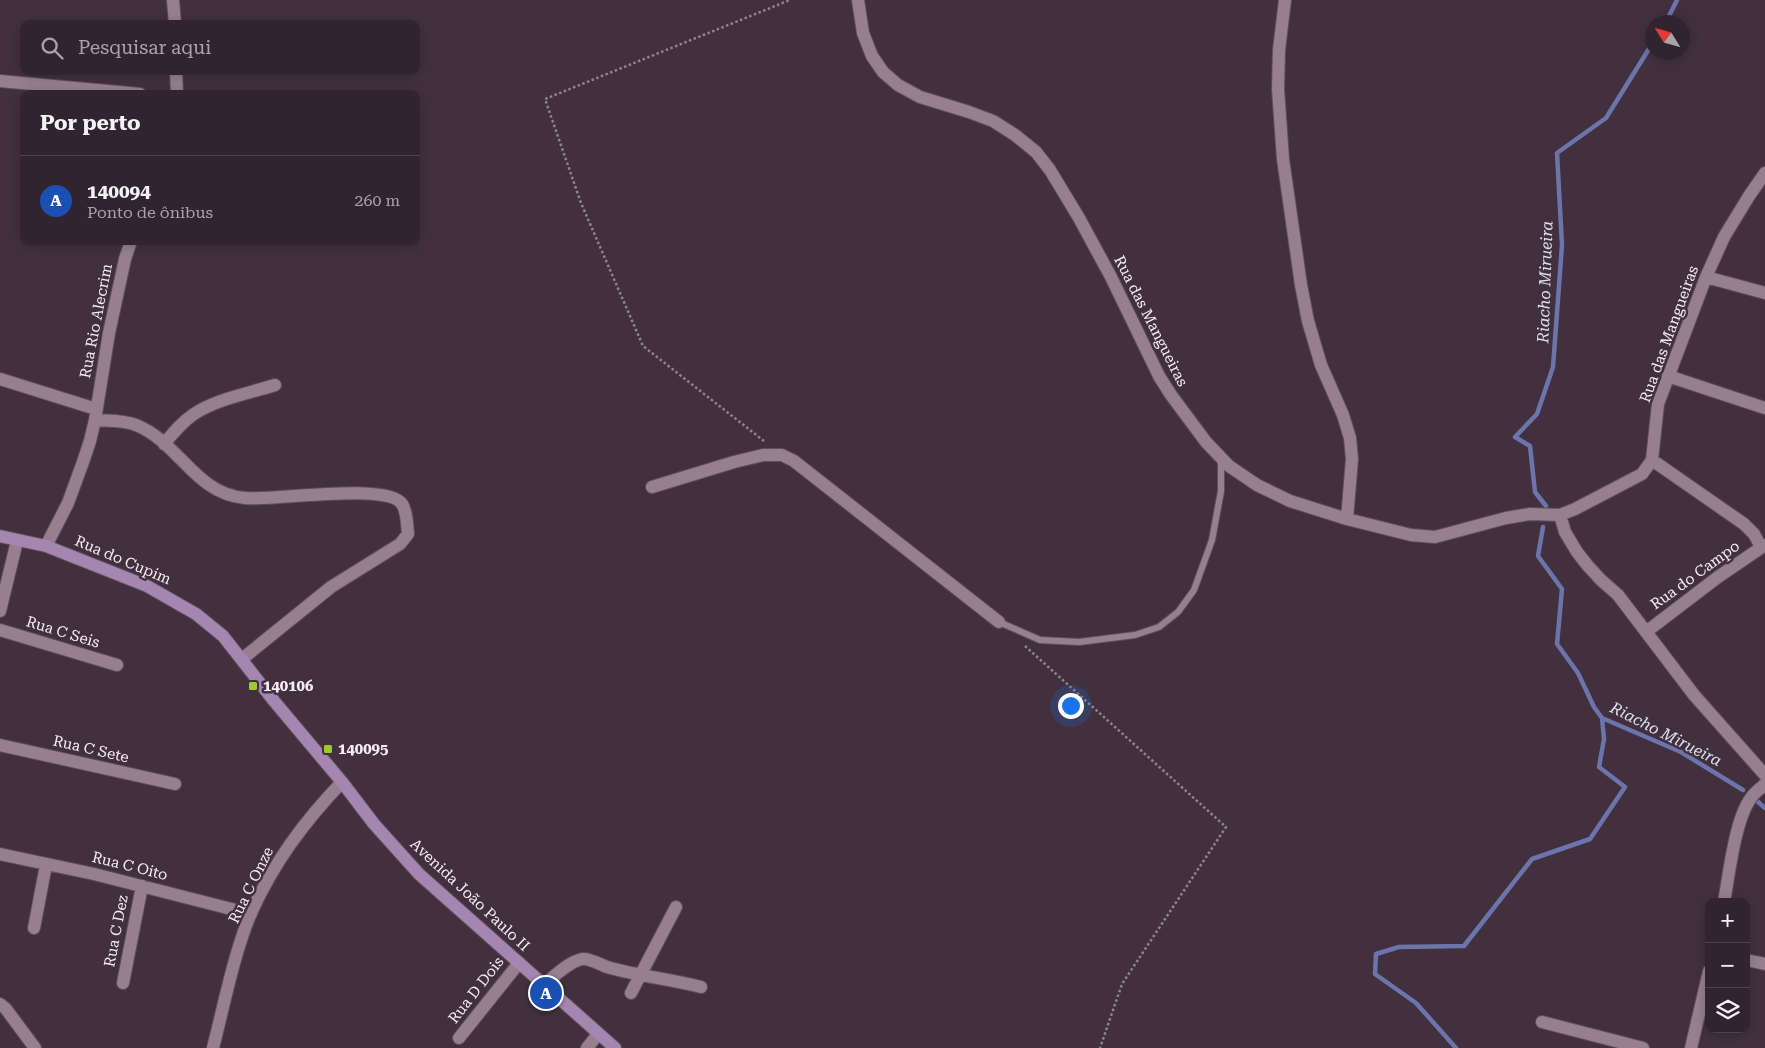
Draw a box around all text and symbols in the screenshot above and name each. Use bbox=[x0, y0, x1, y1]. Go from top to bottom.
north arrow bbox=[1645, 15, 1690, 60]
search box bbox=[20, 20, 420, 75]
icon: search bbox=[38, 34, 66, 62]
text: Pesquisar aqui bbox=[78, 36, 211, 59]
text: Por perto bbox=[40, 111, 141, 135]
text: 140094 bbox=[87, 180, 151, 203]
text: A bbox=[50, 191, 62, 210]
text: 260 m bbox=[354, 191, 400, 210]
text: Ponto de ônibus bbox=[87, 203, 213, 222]
water label: Riacho Mirueira bbox=[1533, 220, 1557, 344]
street label: Rua das Mangueiras bbox=[1110, 253, 1192, 389]
street label: Rua Rio Alecrim bbox=[76, 262, 116, 380]
street label: Rua das Mangueiras bbox=[1636, 263, 1702, 405]
street label: Rua do Cupim bbox=[72, 532, 174, 588]
street label: Rua do Campo bbox=[1647, 537, 1743, 613]
street label: Rua C Seis bbox=[24, 612, 102, 652]
place label: 140106 bbox=[263, 677, 314, 695]
marker: 140106 bbox=[247, 680, 259, 692]
your location bbox=[1058, 693, 1084, 719]
water label: Riacho Mirueira bbox=[1606, 697, 1725, 770]
street label: Rua C Sete bbox=[51, 732, 131, 766]
place label: 140095 bbox=[338, 740, 388, 758]
marker: 140095 bbox=[322, 743, 334, 755]
street label: Avenida João Paulo II bbox=[407, 835, 533, 955]
street label: Rua C Onze bbox=[225, 844, 277, 926]
street label: Rua C Oito bbox=[90, 848, 170, 884]
street label: Rua C Dez bbox=[100, 894, 132, 968]
map controls bbox=[1705, 898, 1750, 1033]
button: + bbox=[1705, 898, 1750, 943]
button: − bbox=[1705, 943, 1750, 988]
street label: Rua D Dois bbox=[444, 953, 508, 1027]
pin: A bbox=[530, 974, 562, 1012]
button: layers bbox=[1705, 988, 1750, 1033]

